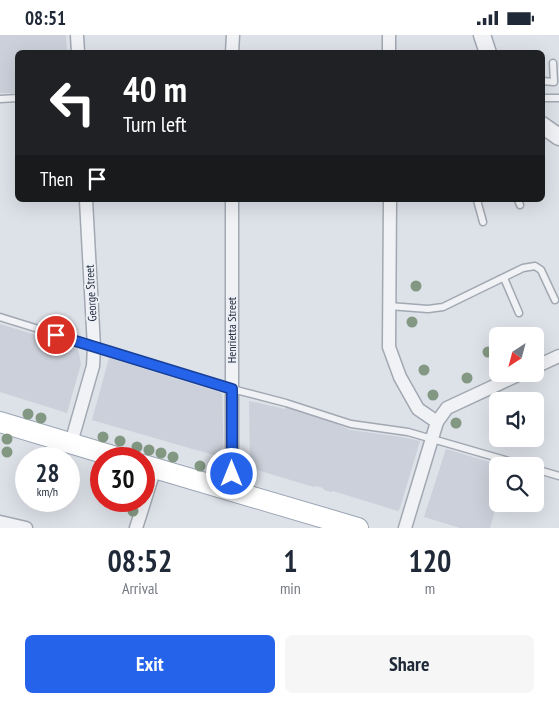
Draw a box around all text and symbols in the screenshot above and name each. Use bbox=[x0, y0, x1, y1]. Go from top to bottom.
text: 08:51 bbox=[25, 6, 66, 30]
text: 40 m bbox=[123, 66, 187, 112]
icon: left bbox=[40, 70, 105, 135]
text: Turn left bbox=[123, 110, 187, 138]
icon: arrive bbox=[83, 165, 111, 193]
text: Then bbox=[40, 167, 73, 191]
street label: George Street bbox=[81, 264, 99, 322]
street label: Henrietta Street bbox=[224, 296, 239, 363]
pin bbox=[35, 314, 77, 356]
icon: arrive bbox=[42, 321, 70, 349]
north arrow bbox=[489, 327, 544, 383]
map controls bbox=[489, 327, 544, 512]
button: sound bbox=[489, 392, 544, 447]
speed limit sign: 30 bbox=[90, 447, 155, 512]
position arrow bbox=[205, 447, 257, 499]
text: 28 bbox=[36, 457, 59, 489]
button: search bbox=[489, 457, 544, 512]
text: km/h bbox=[37, 484, 58, 499]
text: 08:52 bbox=[108, 541, 172, 580]
text: 1 bbox=[283, 541, 298, 580]
text: 120 bbox=[408, 541, 451, 580]
text: Arrival bbox=[122, 578, 158, 598]
text: min bbox=[280, 578, 301, 598]
text: m bbox=[425, 578, 435, 598]
button: Exit bbox=[25, 635, 275, 693]
button: Share bbox=[285, 635, 534, 693]

